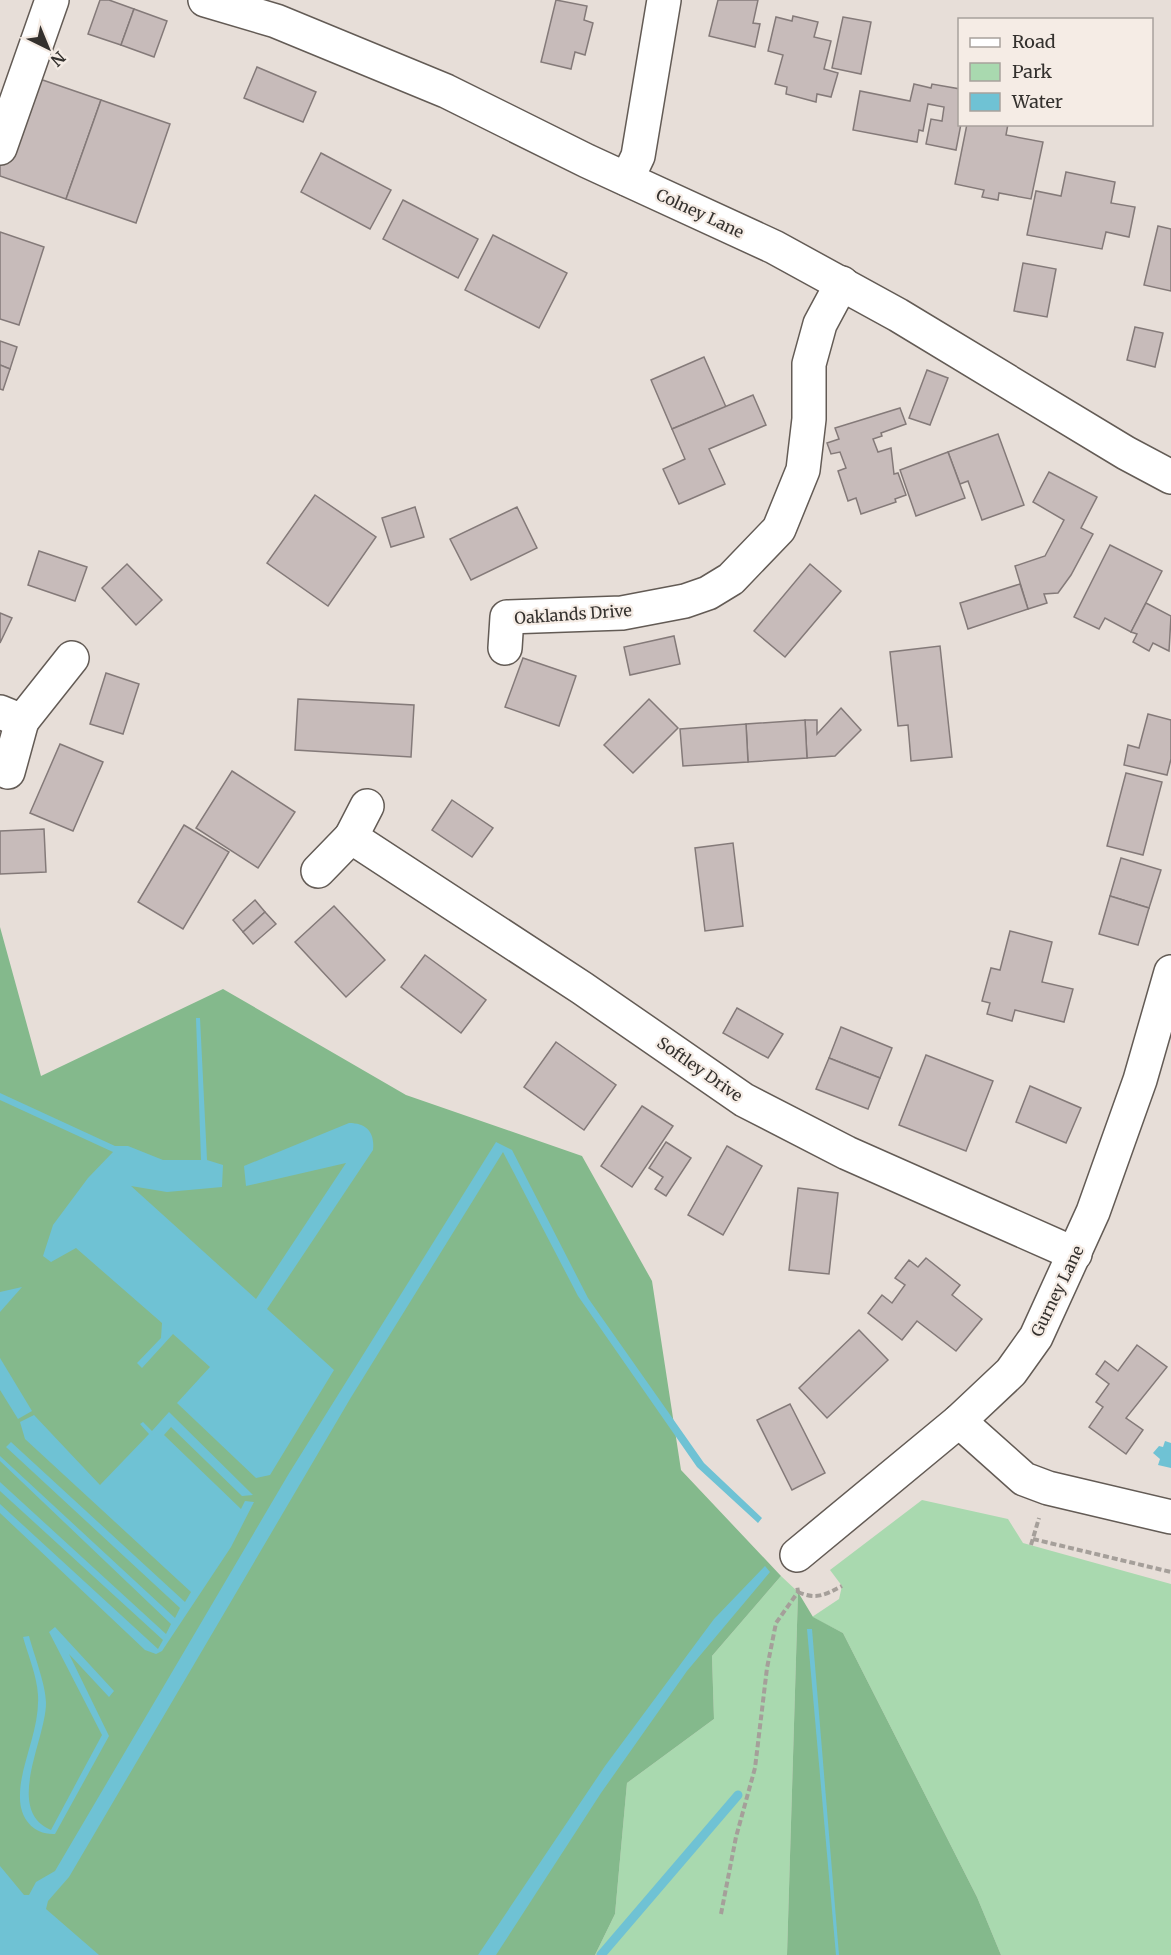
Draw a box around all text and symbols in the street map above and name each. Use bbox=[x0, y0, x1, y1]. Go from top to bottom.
north arrow bbox=[18, 18, 78, 78]
legend bbox=[958, 18, 1153, 126]
text: Road bbox=[1012, 30, 1056, 53]
text: N bbox=[47, 47, 70, 71]
text: Park bbox=[1012, 60, 1053, 83]
text: Water bbox=[1011, 90, 1063, 113]
street label: Colney Lane bbox=[653, 184, 747, 242]
street label: Oaklands Drive bbox=[514, 600, 632, 628]
street label: Softley Drive bbox=[654, 1032, 746, 1106]
street label: Gurney Lane bbox=[1026, 1242, 1088, 1340]

